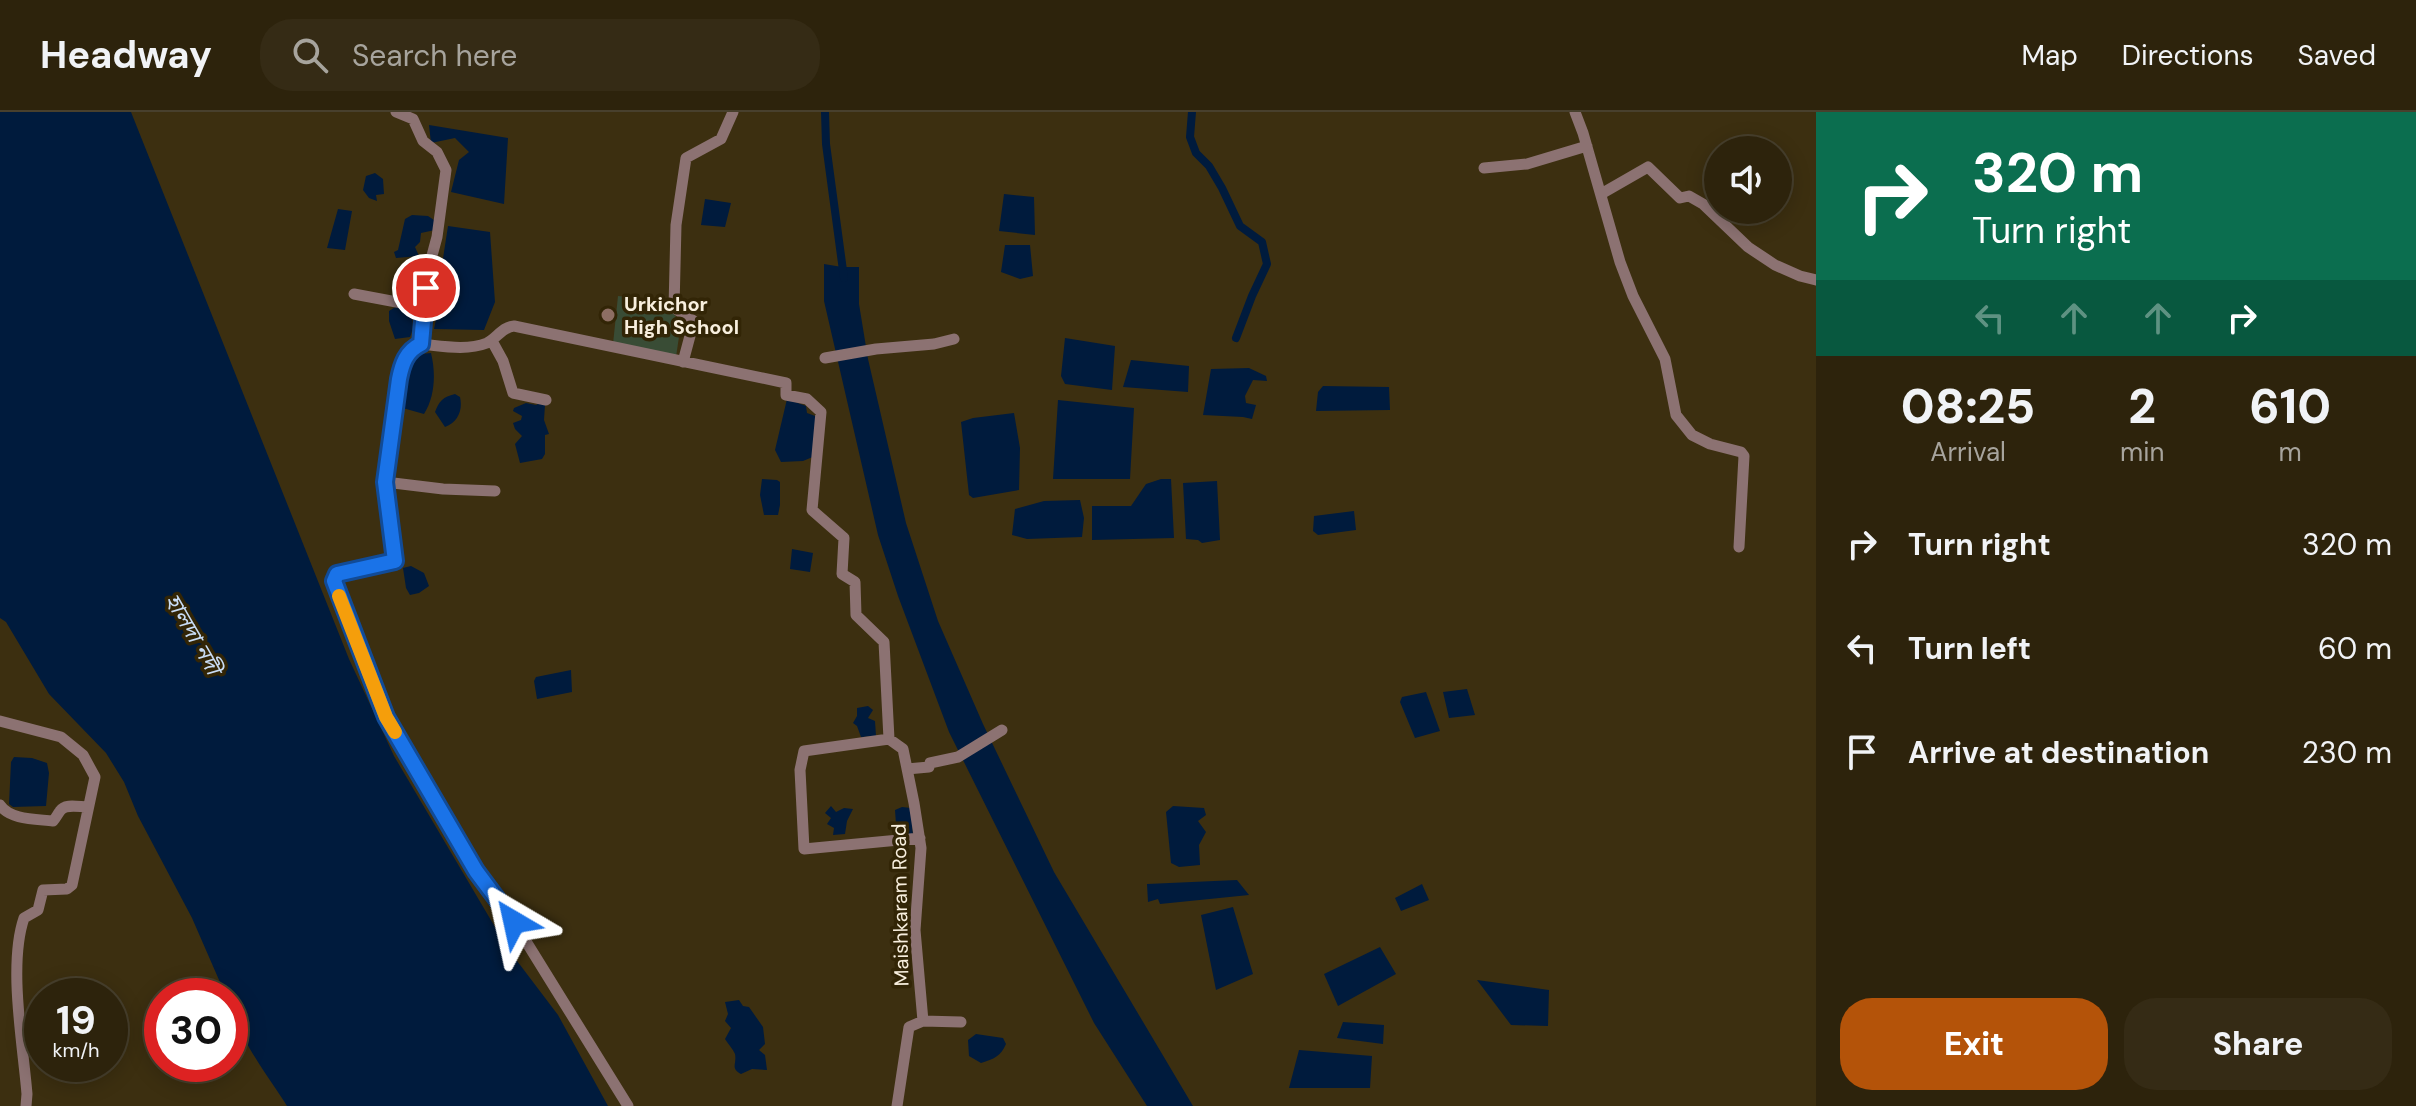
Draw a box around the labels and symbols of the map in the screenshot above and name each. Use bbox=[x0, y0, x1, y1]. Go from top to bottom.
pin bbox=[392, 254, 460, 322]
place label: Urkichor High School bbox=[624, 291, 739, 340]
marker: Urkichor High School bbox=[599, 306, 617, 324]
water label: হালদা নদী bbox=[158, 588, 230, 683]
street label: Maishkaram Road bbox=[886, 823, 914, 987]
position arrow bbox=[472, 880, 556, 964]
speed limit sign: 30 bbox=[144, 978, 248, 1082]

